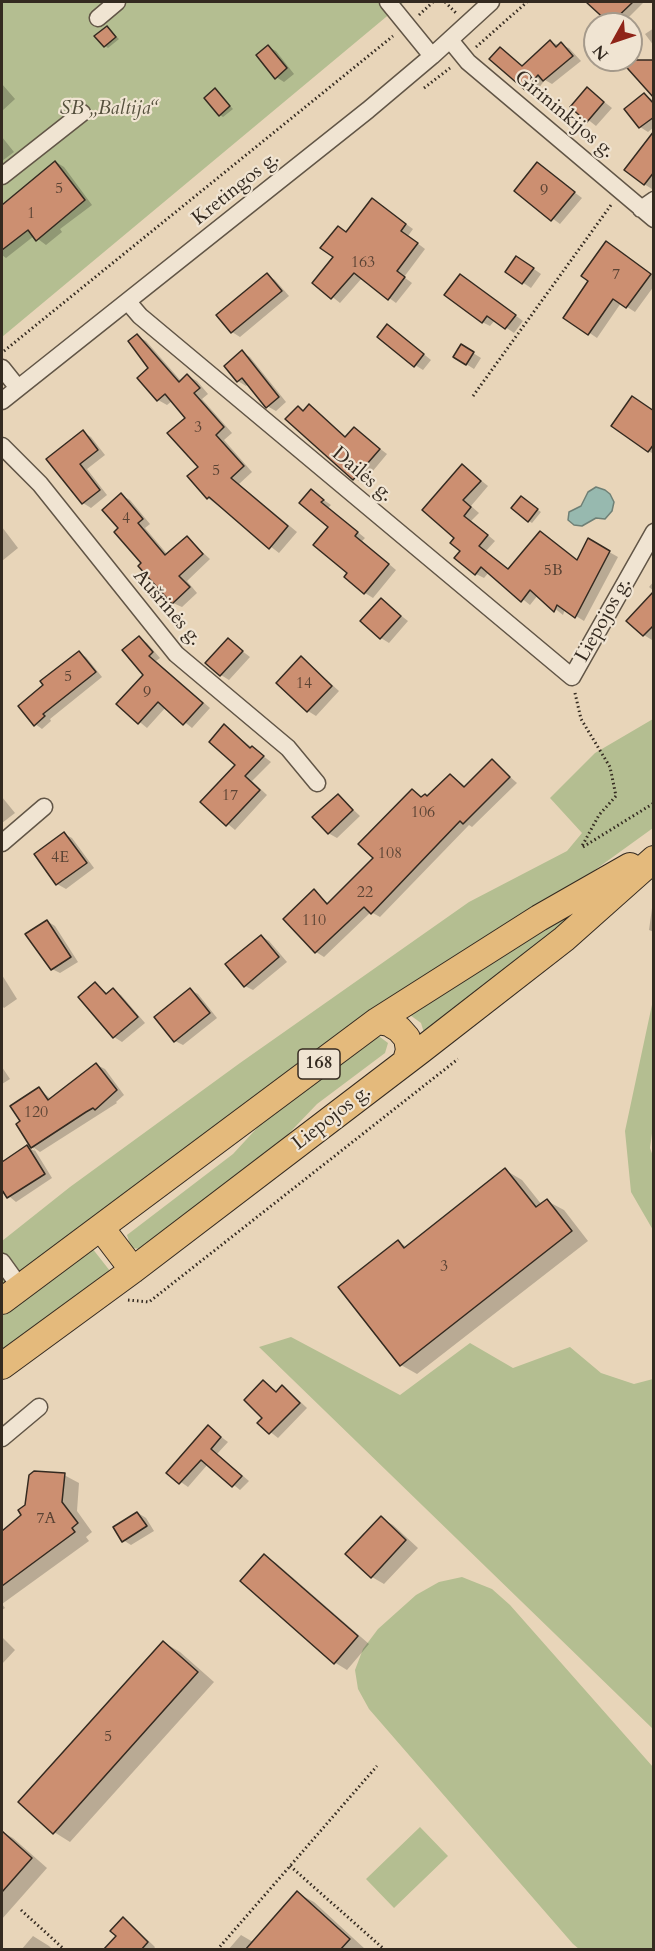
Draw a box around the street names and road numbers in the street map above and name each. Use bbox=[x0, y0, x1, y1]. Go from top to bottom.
street label: Girininkijos g. bbox=[509, 66, 619, 164]
street label: Kretingos g. bbox=[188, 147, 284, 231]
street label: Dailės g. bbox=[326, 442, 398, 508]
street label: Aušrinės g. bbox=[127, 565, 207, 651]
street label: Liepojos g. bbox=[571, 573, 637, 667]
road number: 168 bbox=[298, 1049, 340, 1079]
street label: Liepojos g. bbox=[288, 1080, 376, 1156]

